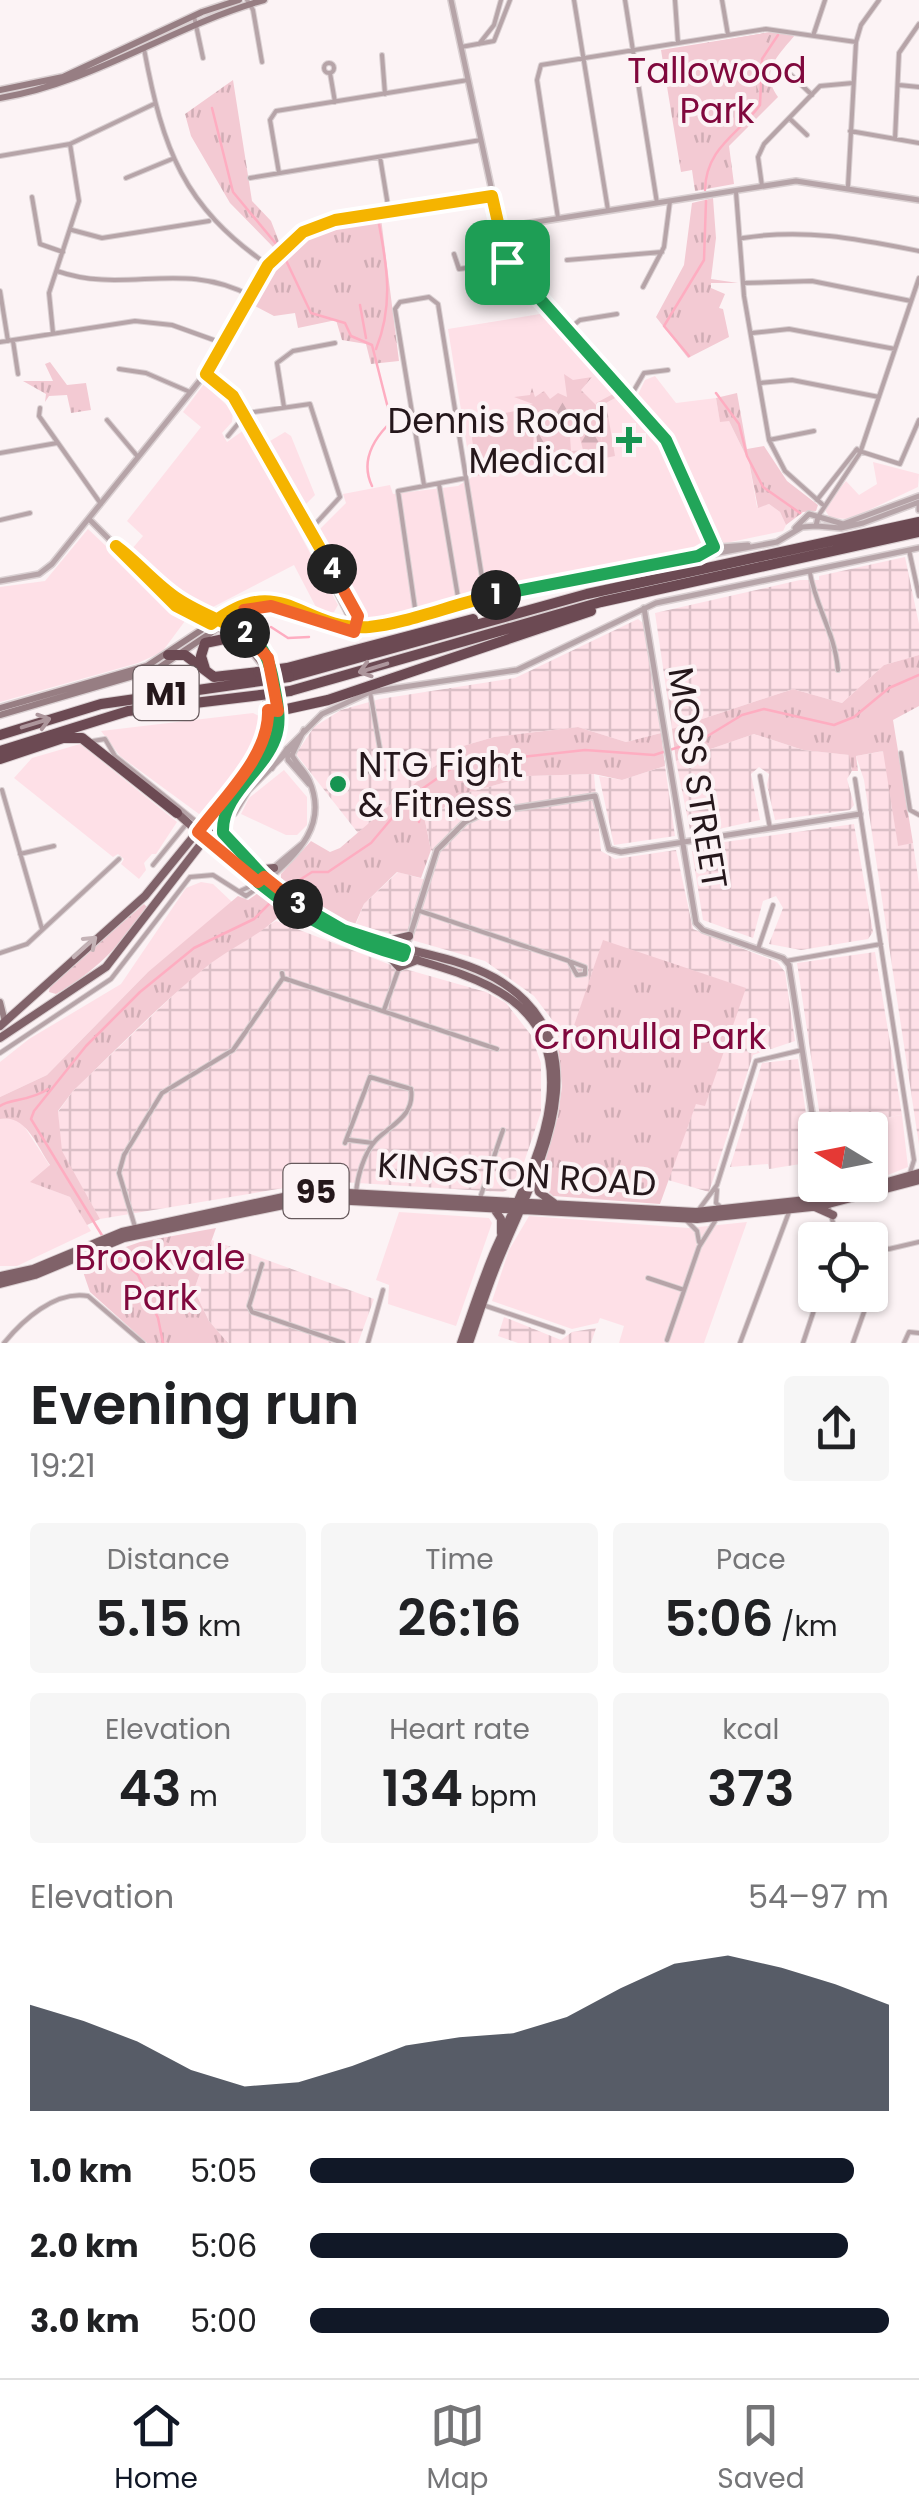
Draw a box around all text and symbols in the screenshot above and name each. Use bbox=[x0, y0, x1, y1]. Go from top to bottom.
park label: Tallowood Park bbox=[627, 46, 807, 135]
pin bbox=[465, 220, 550, 305]
icon: arrive bbox=[480, 235, 535, 290]
place label: Dennis Road Medical bbox=[388, 396, 606, 485]
marker: Dennis Road Medical bbox=[616, 427, 642, 453]
pin: 4 bbox=[307, 544, 357, 594]
text: 4 bbox=[323, 549, 341, 588]
pin: 1 bbox=[471, 570, 521, 620]
text: 1 bbox=[491, 575, 501, 614]
pin: 2 bbox=[220, 608, 270, 658]
text: 2 bbox=[237, 613, 253, 652]
one-way arrow bbox=[358, 660, 389, 678]
street label: MOSS STREET bbox=[656, 664, 740, 892]
road number: M1 bbox=[134, 666, 198, 720]
one-way arrow bbox=[20, 713, 51, 731]
place label: NTG Fight & Fitness bbox=[358, 740, 523, 829]
marker: NTG Fight & Fitness bbox=[327, 773, 349, 795]
pin: 3 bbox=[273, 879, 323, 929]
text: 3 bbox=[290, 884, 306, 923]
one-way arrow bbox=[72, 936, 97, 959]
park label: Cronulla Park bbox=[534, 1012, 766, 1061]
north arrow bbox=[798, 1112, 888, 1202]
map controls bbox=[798, 1112, 888, 1312]
street label: KINGSTON ROAD bbox=[376, 1140, 658, 1208]
road number: 95 bbox=[284, 1164, 348, 1218]
button: locate bbox=[798, 1222, 888, 1312]
park label: Brookvale Park bbox=[75, 1233, 245, 1322]
text: Evening run bbox=[30, 1366, 359, 1443]
button: share bbox=[784, 1376, 889, 1481]
text: 19:21 bbox=[30, 1443, 96, 1488]
text: Distance bbox=[107, 1540, 230, 1579]
text: Time bbox=[425, 1540, 494, 1579]
text: Pace bbox=[716, 1540, 786, 1579]
text: 5.15 bbox=[95, 1583, 191, 1654]
text: 26:16 bbox=[398, 1583, 521, 1654]
text: 5:06 bbox=[664, 1583, 774, 1654]
text: km bbox=[191, 1607, 241, 1646]
text: /km bbox=[774, 1607, 838, 1646]
text: Elevation bbox=[105, 1710, 231, 1749]
text: Heart rate bbox=[389, 1710, 530, 1749]
text: kcal bbox=[722, 1710, 779, 1749]
text: 43 bbox=[119, 1753, 182, 1824]
text: 134 bbox=[382, 1753, 463, 1824]
text: 373 bbox=[707, 1753, 794, 1824]
text: m bbox=[182, 1777, 218, 1816]
text: bpm bbox=[463, 1777, 537, 1816]
text: Elevation bbox=[30, 1874, 174, 1919]
text: 54–97 m bbox=[748, 1874, 889, 1919]
text: 1.0 km bbox=[30, 2148, 132, 2193]
text: 5:05 bbox=[190, 2148, 257, 2193]
text: 2.0 km bbox=[30, 2223, 139, 2268]
text: 5:06 bbox=[190, 2223, 257, 2268]
text: 3.0 km bbox=[30, 2298, 140, 2343]
text: 5:00 bbox=[190, 2298, 257, 2343]
tab: Home bbox=[114, 2398, 198, 2500]
tab: Map bbox=[427, 2398, 489, 2500]
tab: Saved bbox=[717, 2398, 805, 2500]

